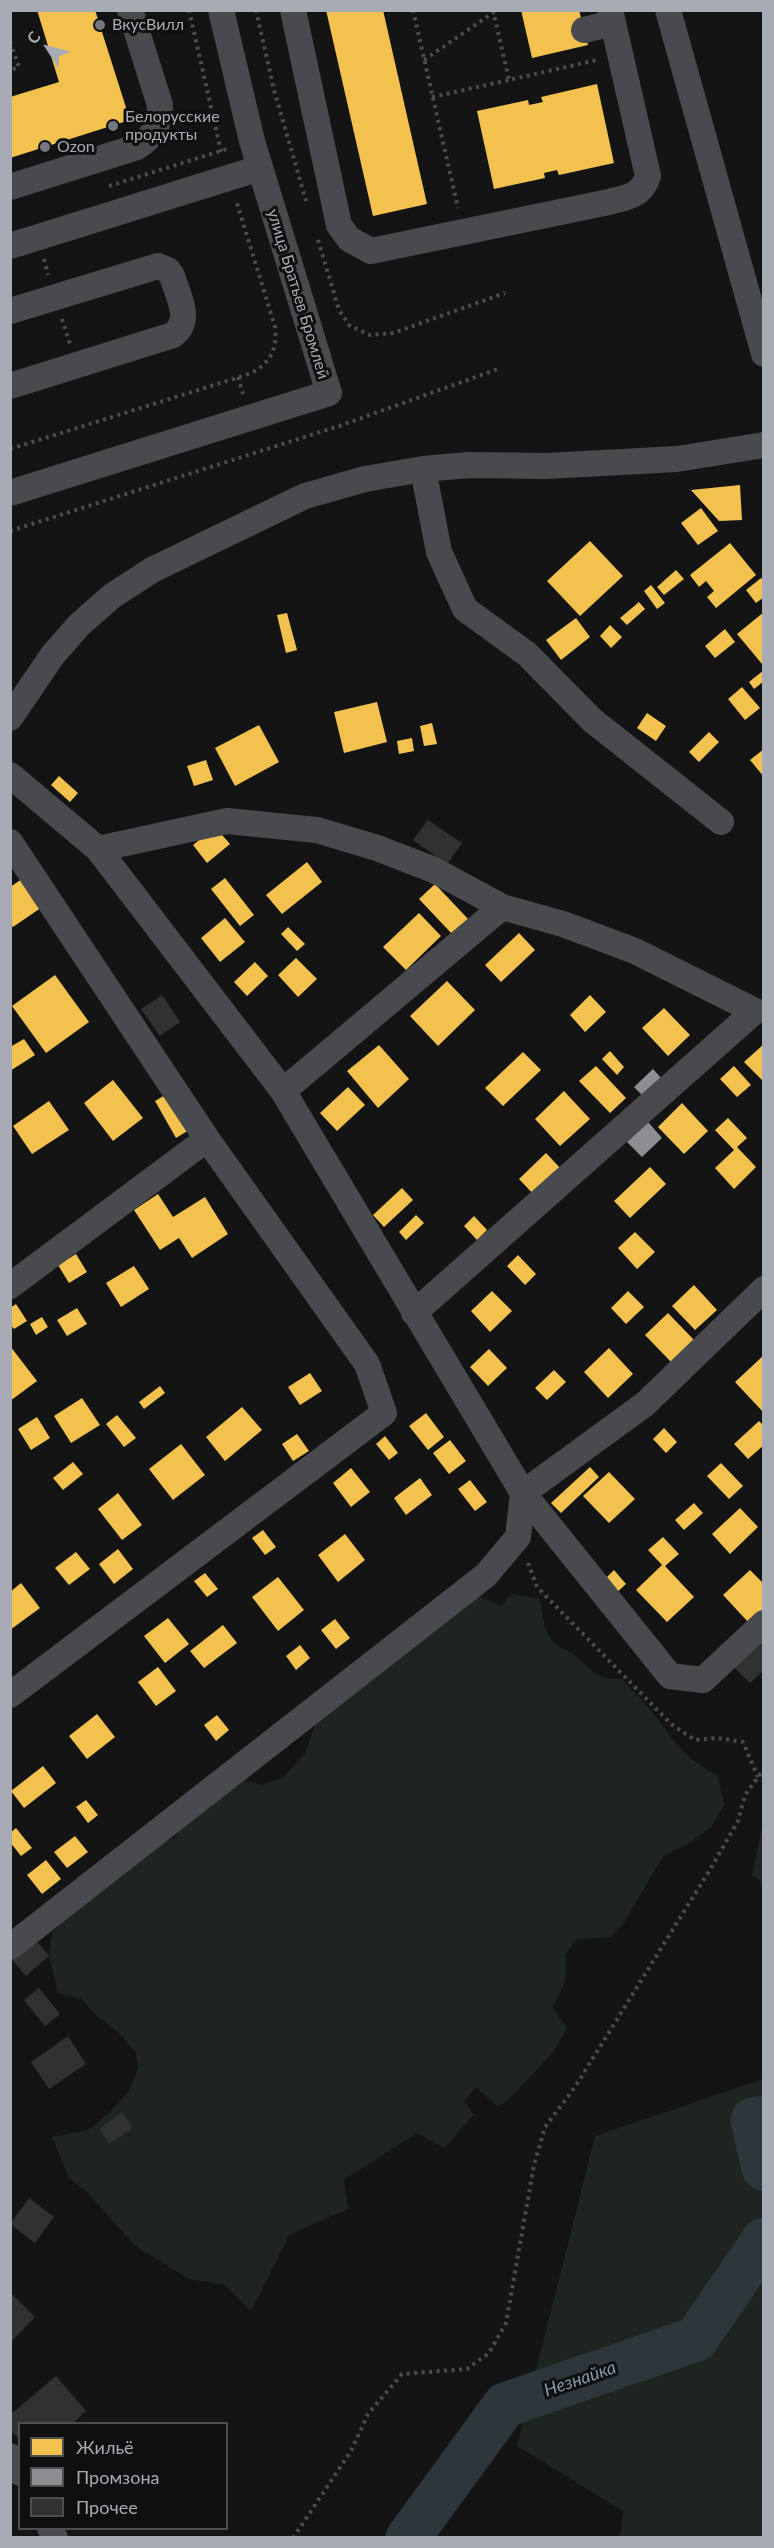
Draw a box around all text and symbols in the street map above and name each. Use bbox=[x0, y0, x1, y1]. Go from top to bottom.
place label: ВкусВилл bbox=[112, 15, 184, 35]
north arrow bbox=[18, 18, 78, 78]
marker: ВкусВилл bbox=[93, 18, 107, 32]
text: С bbox=[22, 27, 44, 47]
place label: Белорусские продукты bbox=[125, 107, 220, 145]
marker: Белорусские продукты bbox=[106, 119, 120, 133]
place label: Ozon bbox=[57, 137, 95, 157]
marker: Ozon bbox=[38, 140, 52, 154]
street label: улица Братьев Бромлей bbox=[263, 207, 333, 381]
water label: Незнайка bbox=[541, 2357, 619, 2401]
legend bbox=[18, 2422, 228, 2530]
text: Жильё bbox=[76, 2436, 134, 2458]
text: Промзона bbox=[76, 2466, 159, 2488]
text: Прочее bbox=[76, 2496, 138, 2518]

